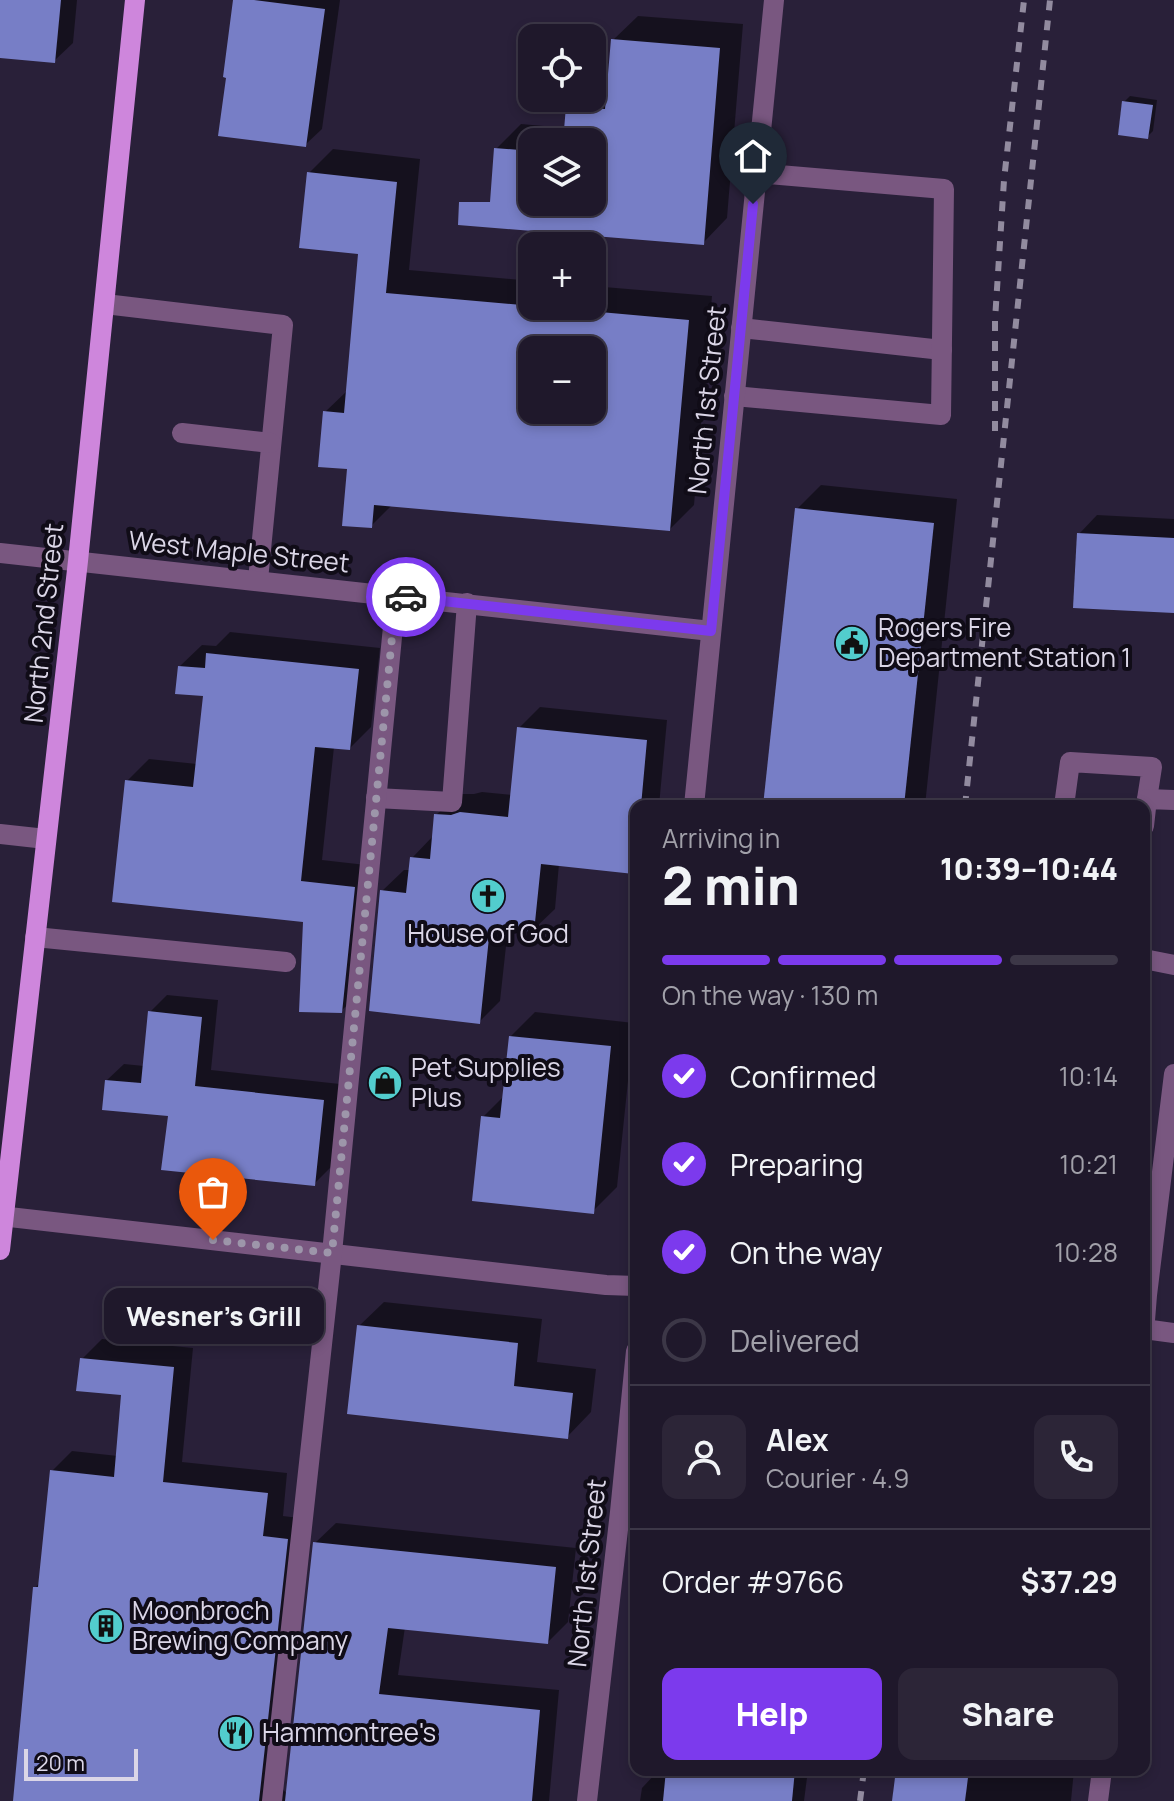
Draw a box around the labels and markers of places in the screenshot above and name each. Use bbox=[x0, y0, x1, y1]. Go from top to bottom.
pin bbox=[719, 122, 787, 204]
place label: Rogers Fire Department Station 1 bbox=[878, 609, 1131, 675]
public building icon: Rogers Fire Department Station 1 bbox=[833, 624, 871, 662]
church icon: House of God bbox=[469, 877, 507, 915]
place label: House of God bbox=[407, 915, 569, 951]
place label: Pet Supplies Plus bbox=[411, 1049, 561, 1115]
shop icon: Pet Supplies Plus bbox=[366, 1064, 404, 1102]
pin bbox=[179, 1158, 247, 1240]
callout: Wesner's Grill bbox=[103, 1288, 323, 1344]
place label: Moonbroch Brewing Company bbox=[132, 1592, 349, 1658]
building icon: Moonbroch Brewing Company bbox=[87, 1607, 125, 1645]
restaurant icon: Hammontree's bbox=[217, 1714, 255, 1752]
place label: Hammontree's bbox=[262, 1714, 436, 1750]

